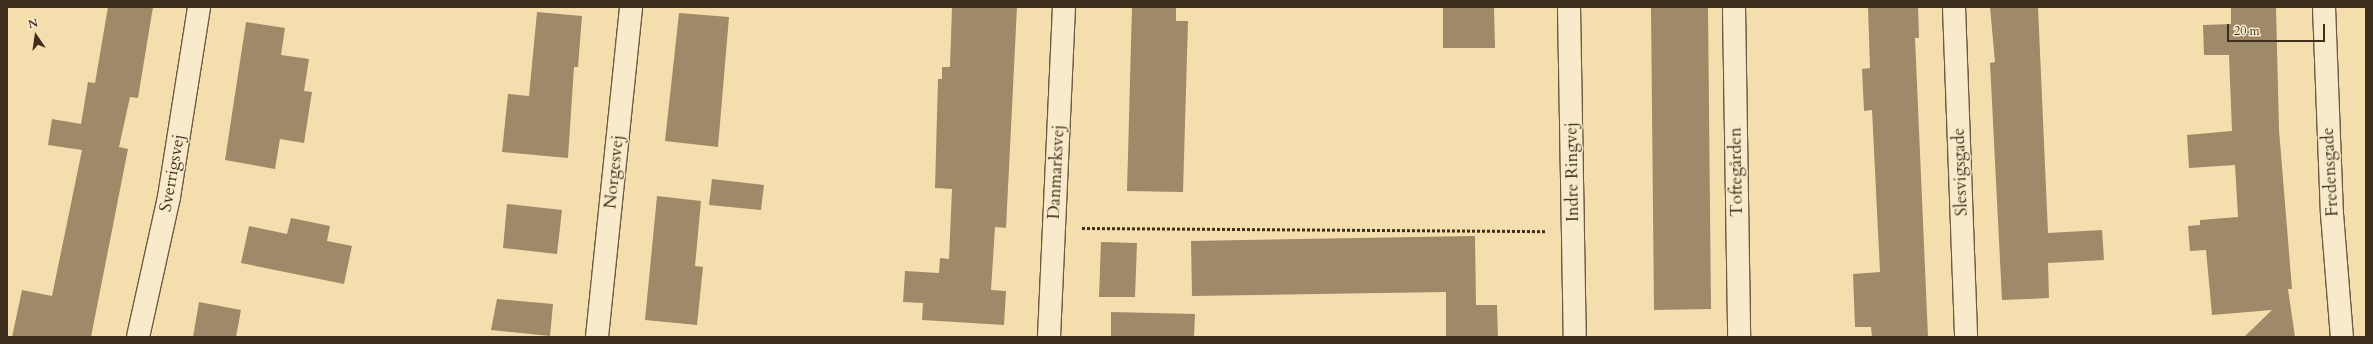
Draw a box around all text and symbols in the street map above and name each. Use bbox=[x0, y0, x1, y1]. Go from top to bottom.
text: N bbox=[27, 15, 40, 32]
north arrow bbox=[16, 16, 56, 56]
scale bar bbox=[2229, 16, 2327, 42]
text: 20 m bbox=[2234, 23, 2260, 39]
street label: Indre Ringvej bbox=[1561, 122, 1583, 222]
street label: Danmarksvej bbox=[1043, 124, 1069, 220]
street label: Toftegården bbox=[1725, 127, 1747, 217]
street label: Slesvigsgade bbox=[1948, 127, 1972, 217]
street label: Fredensgade bbox=[2317, 127, 2343, 217]
street label: Sverrigsvej bbox=[155, 133, 189, 213]
street label: Norgesvej bbox=[600, 134, 628, 210]

